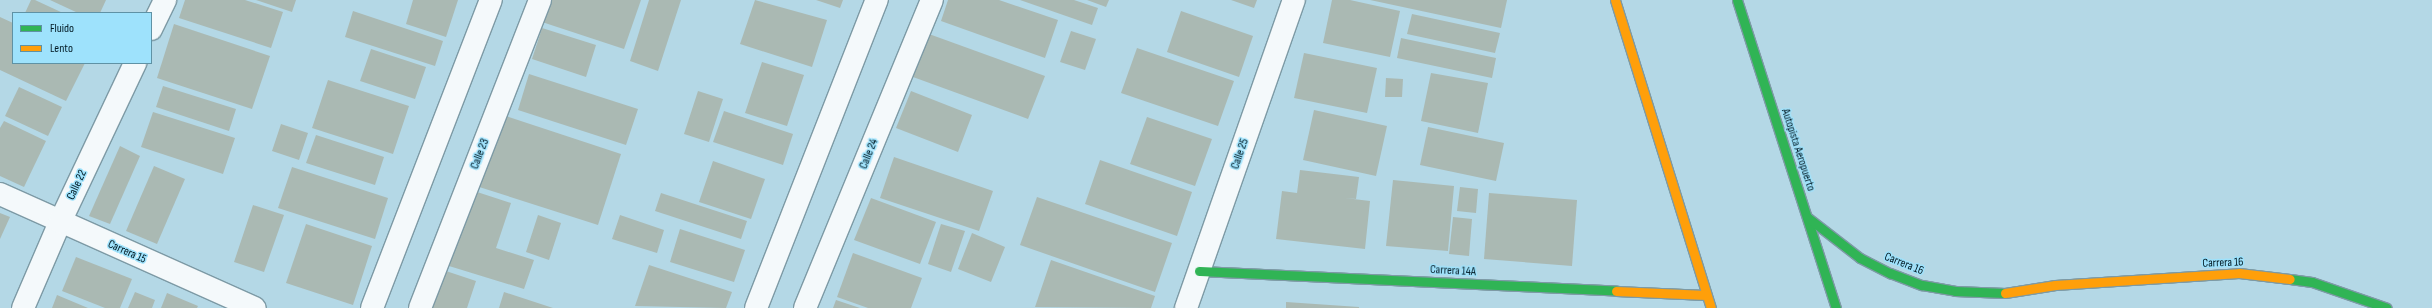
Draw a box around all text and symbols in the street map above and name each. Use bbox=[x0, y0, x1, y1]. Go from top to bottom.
legend bbox=[12, 12, 152, 64]
text: Fluido bbox=[50, 21, 74, 36]
text: Lento bbox=[50, 41, 73, 56]
street label: Autopista Aeropuerto bbox=[1778, 107, 1818, 193]
street label: Calle 23 bbox=[468, 137, 492, 171]
street label: Calle 24 bbox=[856, 137, 882, 171]
street label: Calle 25 bbox=[1228, 137, 1252, 171]
street label: Calle 22 bbox=[64, 168, 90, 202]
street label: Carrera 15 bbox=[106, 237, 148, 267]
street label: Carrera 16 bbox=[1882, 250, 1926, 278]
street label: Carrera 16 bbox=[2202, 255, 2244, 271]
street label: Carrera 14A bbox=[1430, 263, 1476, 279]

